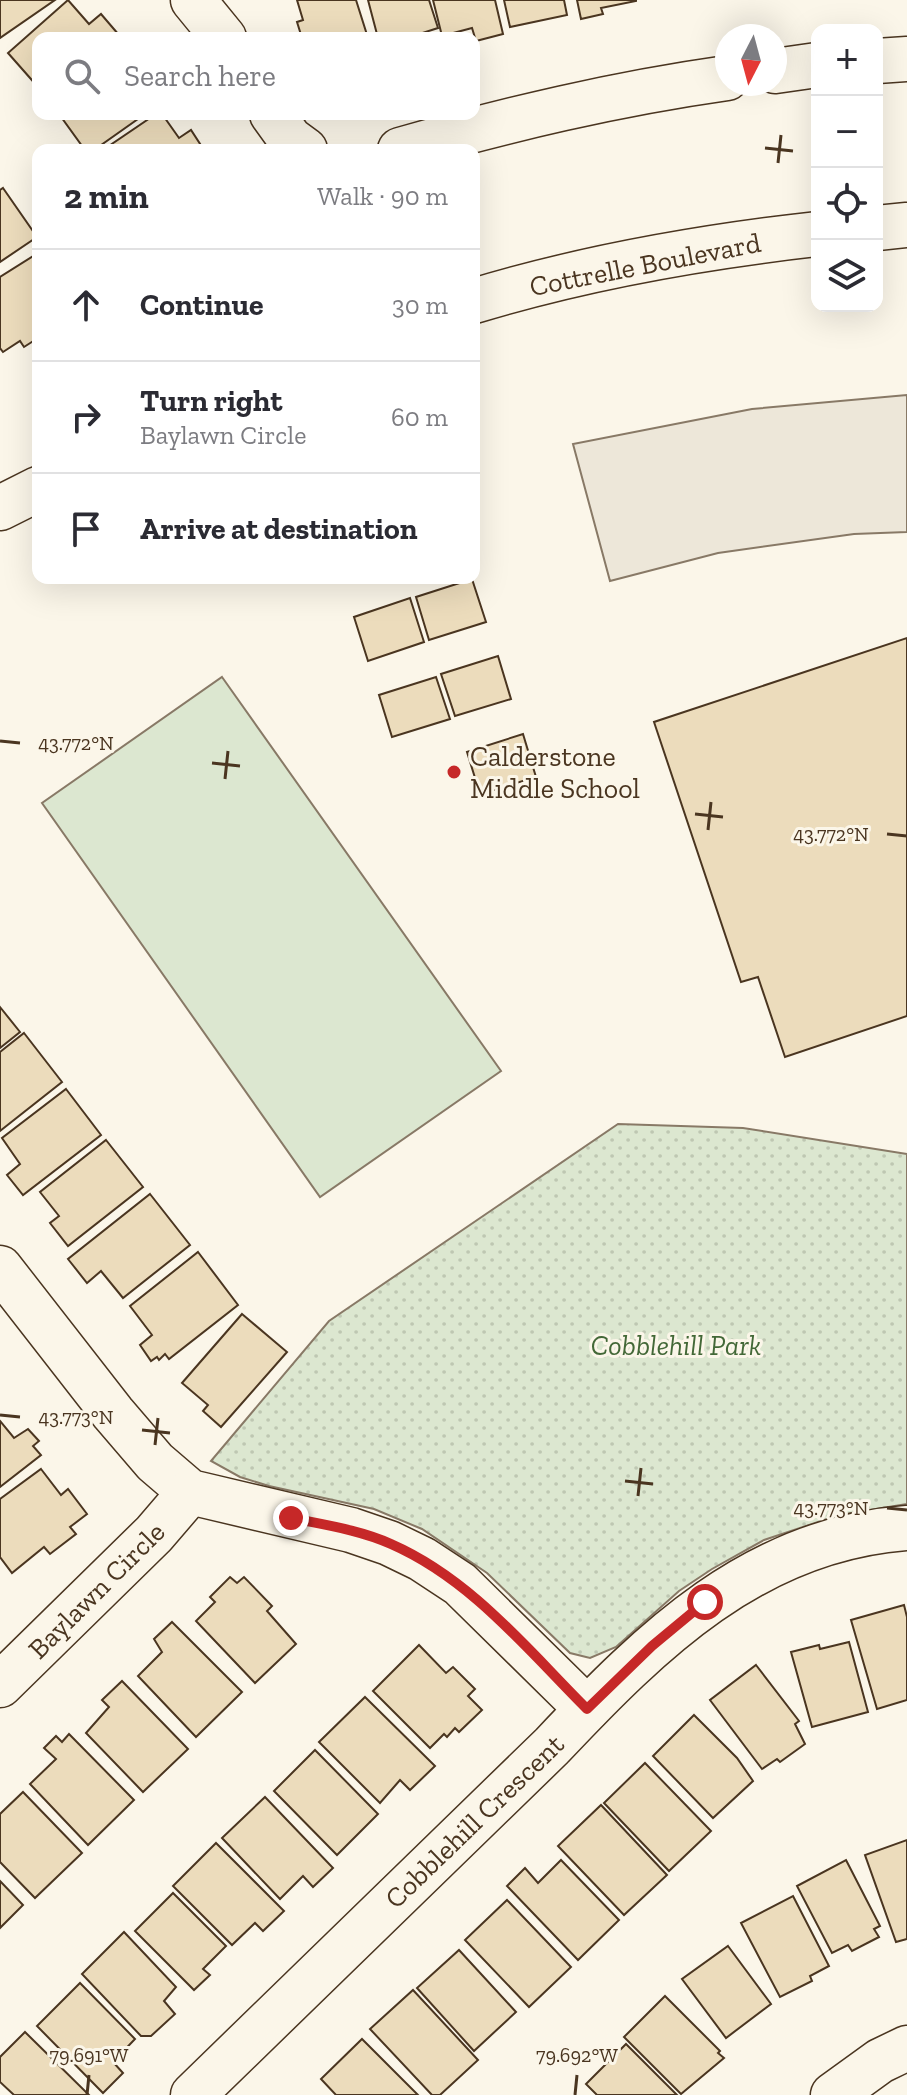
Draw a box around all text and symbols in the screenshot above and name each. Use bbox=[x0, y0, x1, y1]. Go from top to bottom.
north arrow bbox=[715, 24, 787, 96]
map controls bbox=[811, 24, 883, 312]
button: + bbox=[811, 24, 883, 96]
search box bbox=[32, 32, 480, 120]
icon: search bbox=[60, 54, 104, 98]
text: Search here bbox=[124, 58, 276, 94]
button: − bbox=[811, 96, 883, 168]
button: locate bbox=[811, 168, 883, 240]
text: 2 min bbox=[64, 176, 149, 217]
text: Walk · 90 m bbox=[317, 180, 448, 212]
street label: Cottrelle Boulevard bbox=[527, 226, 763, 303]
button: layers bbox=[811, 240, 883, 312]
icon: ahead bbox=[64, 283, 108, 327]
text: Continue bbox=[140, 287, 264, 323]
text: 30 m bbox=[392, 289, 448, 321]
text: Turn right bbox=[140, 383, 282, 419]
icon: right bbox=[64, 395, 108, 439]
text: 60 m bbox=[391, 401, 448, 433]
text: Baylawn Circle bbox=[140, 419, 307, 451]
icon: arrive bbox=[64, 507, 108, 551]
text: Arrive at destination bbox=[140, 511, 417, 547]
text: 43.772°N bbox=[38, 731, 114, 755]
place label: Calderstone Middle School bbox=[470, 740, 640, 805]
marker: Calderstone Middle School bbox=[445, 763, 463, 781]
text: 43.772°N bbox=[793, 822, 869, 846]
park label: Cobblehill Park bbox=[591, 1329, 761, 1362]
text: 43.773°N bbox=[38, 1405, 114, 1429]
text: 43.773°N bbox=[793, 1496, 869, 1520]
route end bbox=[273, 1500, 309, 1536]
street label: Baylawn Circle bbox=[21, 1515, 171, 1665]
route start bbox=[687, 1584, 723, 1620]
street label: Cobblehill Crescent bbox=[378, 1727, 571, 1915]
text: 79.691°W bbox=[50, 2043, 129, 2067]
text: 79.692°W bbox=[536, 2043, 618, 2067]

